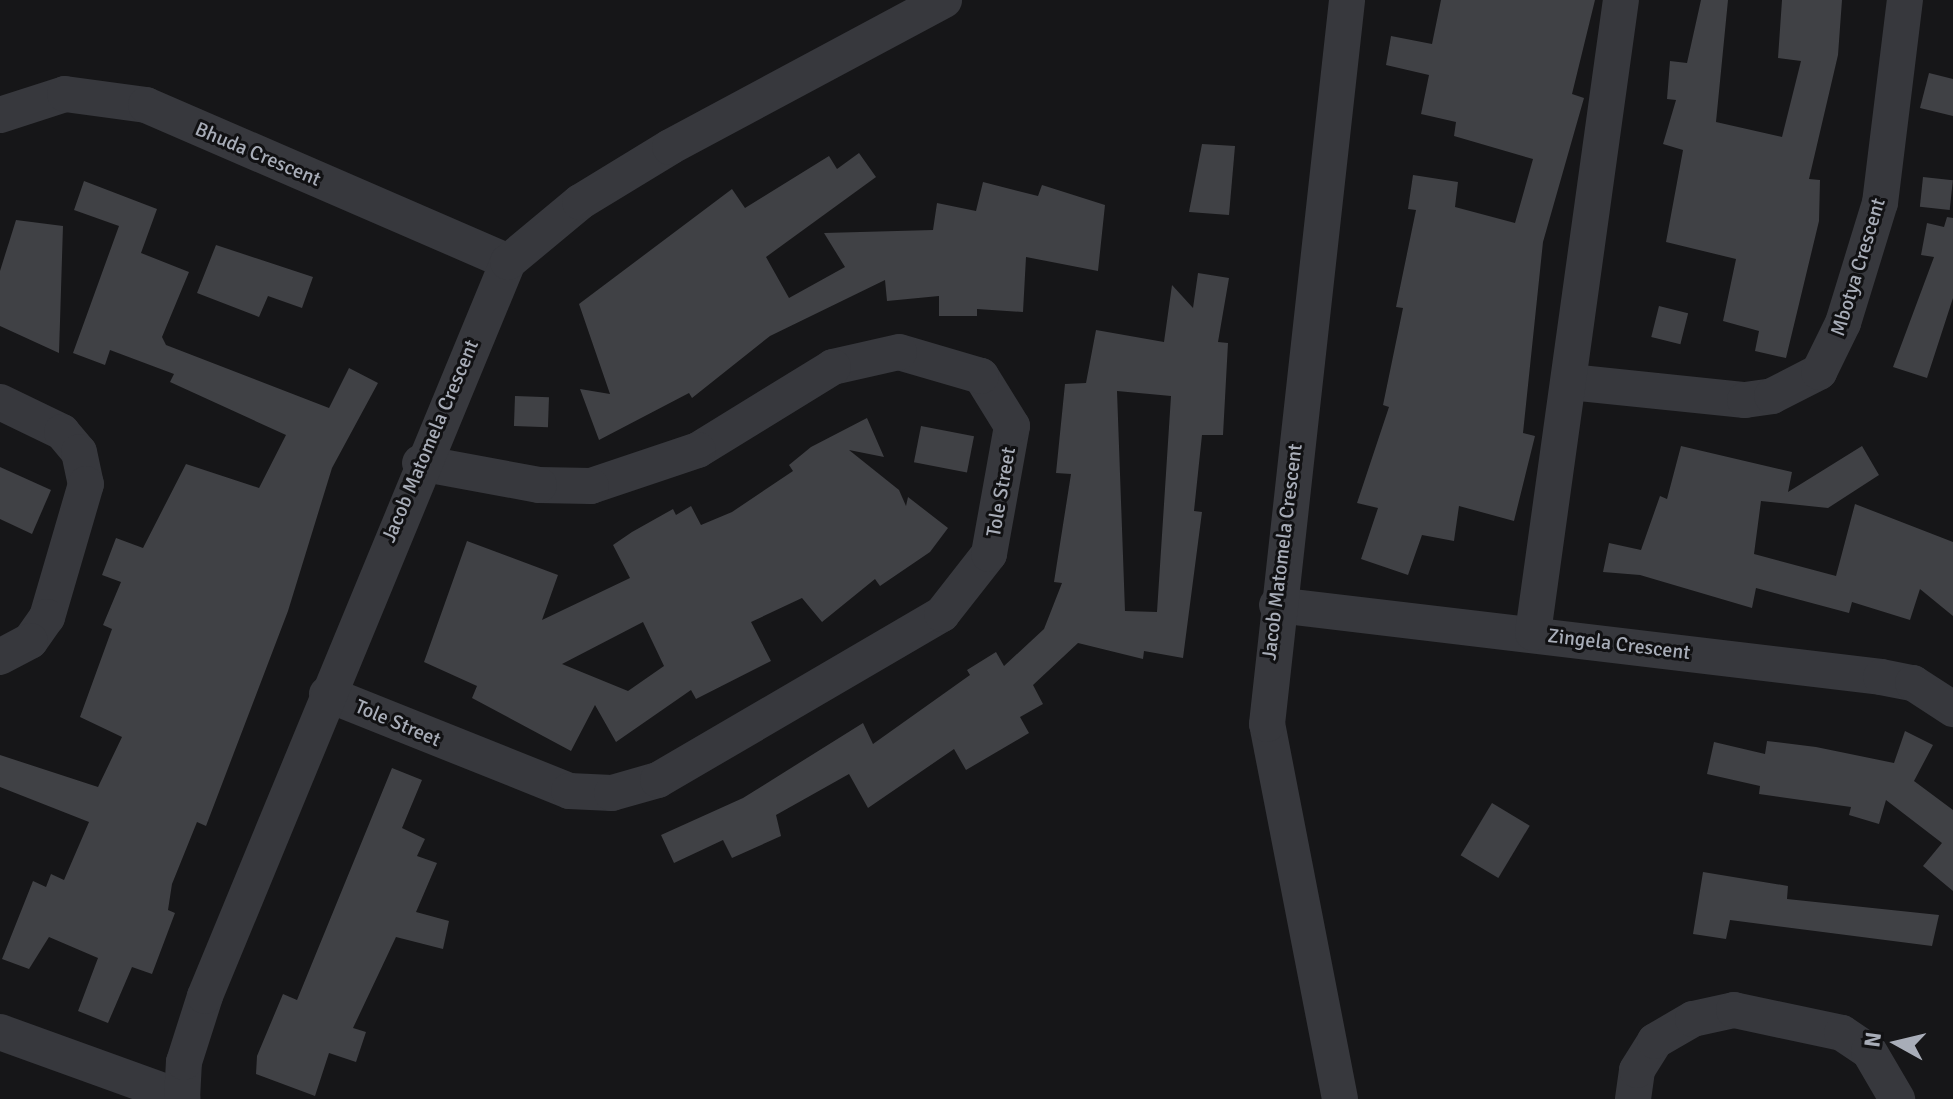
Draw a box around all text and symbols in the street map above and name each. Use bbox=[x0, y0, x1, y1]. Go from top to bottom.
street label: Bhuda Crescent bbox=[192, 117, 324, 191]
street label: Mbotya Crescent bbox=[1826, 195, 1890, 339]
street label: Jacob Matomela Crescent bbox=[376, 336, 484, 546]
street label: Jacob Matomela Crescent bbox=[1257, 442, 1307, 662]
street label: Tole Street bbox=[981, 445, 1021, 539]
street label: Zingela Crescent bbox=[1546, 623, 1692, 665]
street label: Tole Street bbox=[352, 694, 444, 752]
north arrow bbox=[1857, 1003, 1937, 1083]
text: N bbox=[1858, 1030, 1887, 1049]

